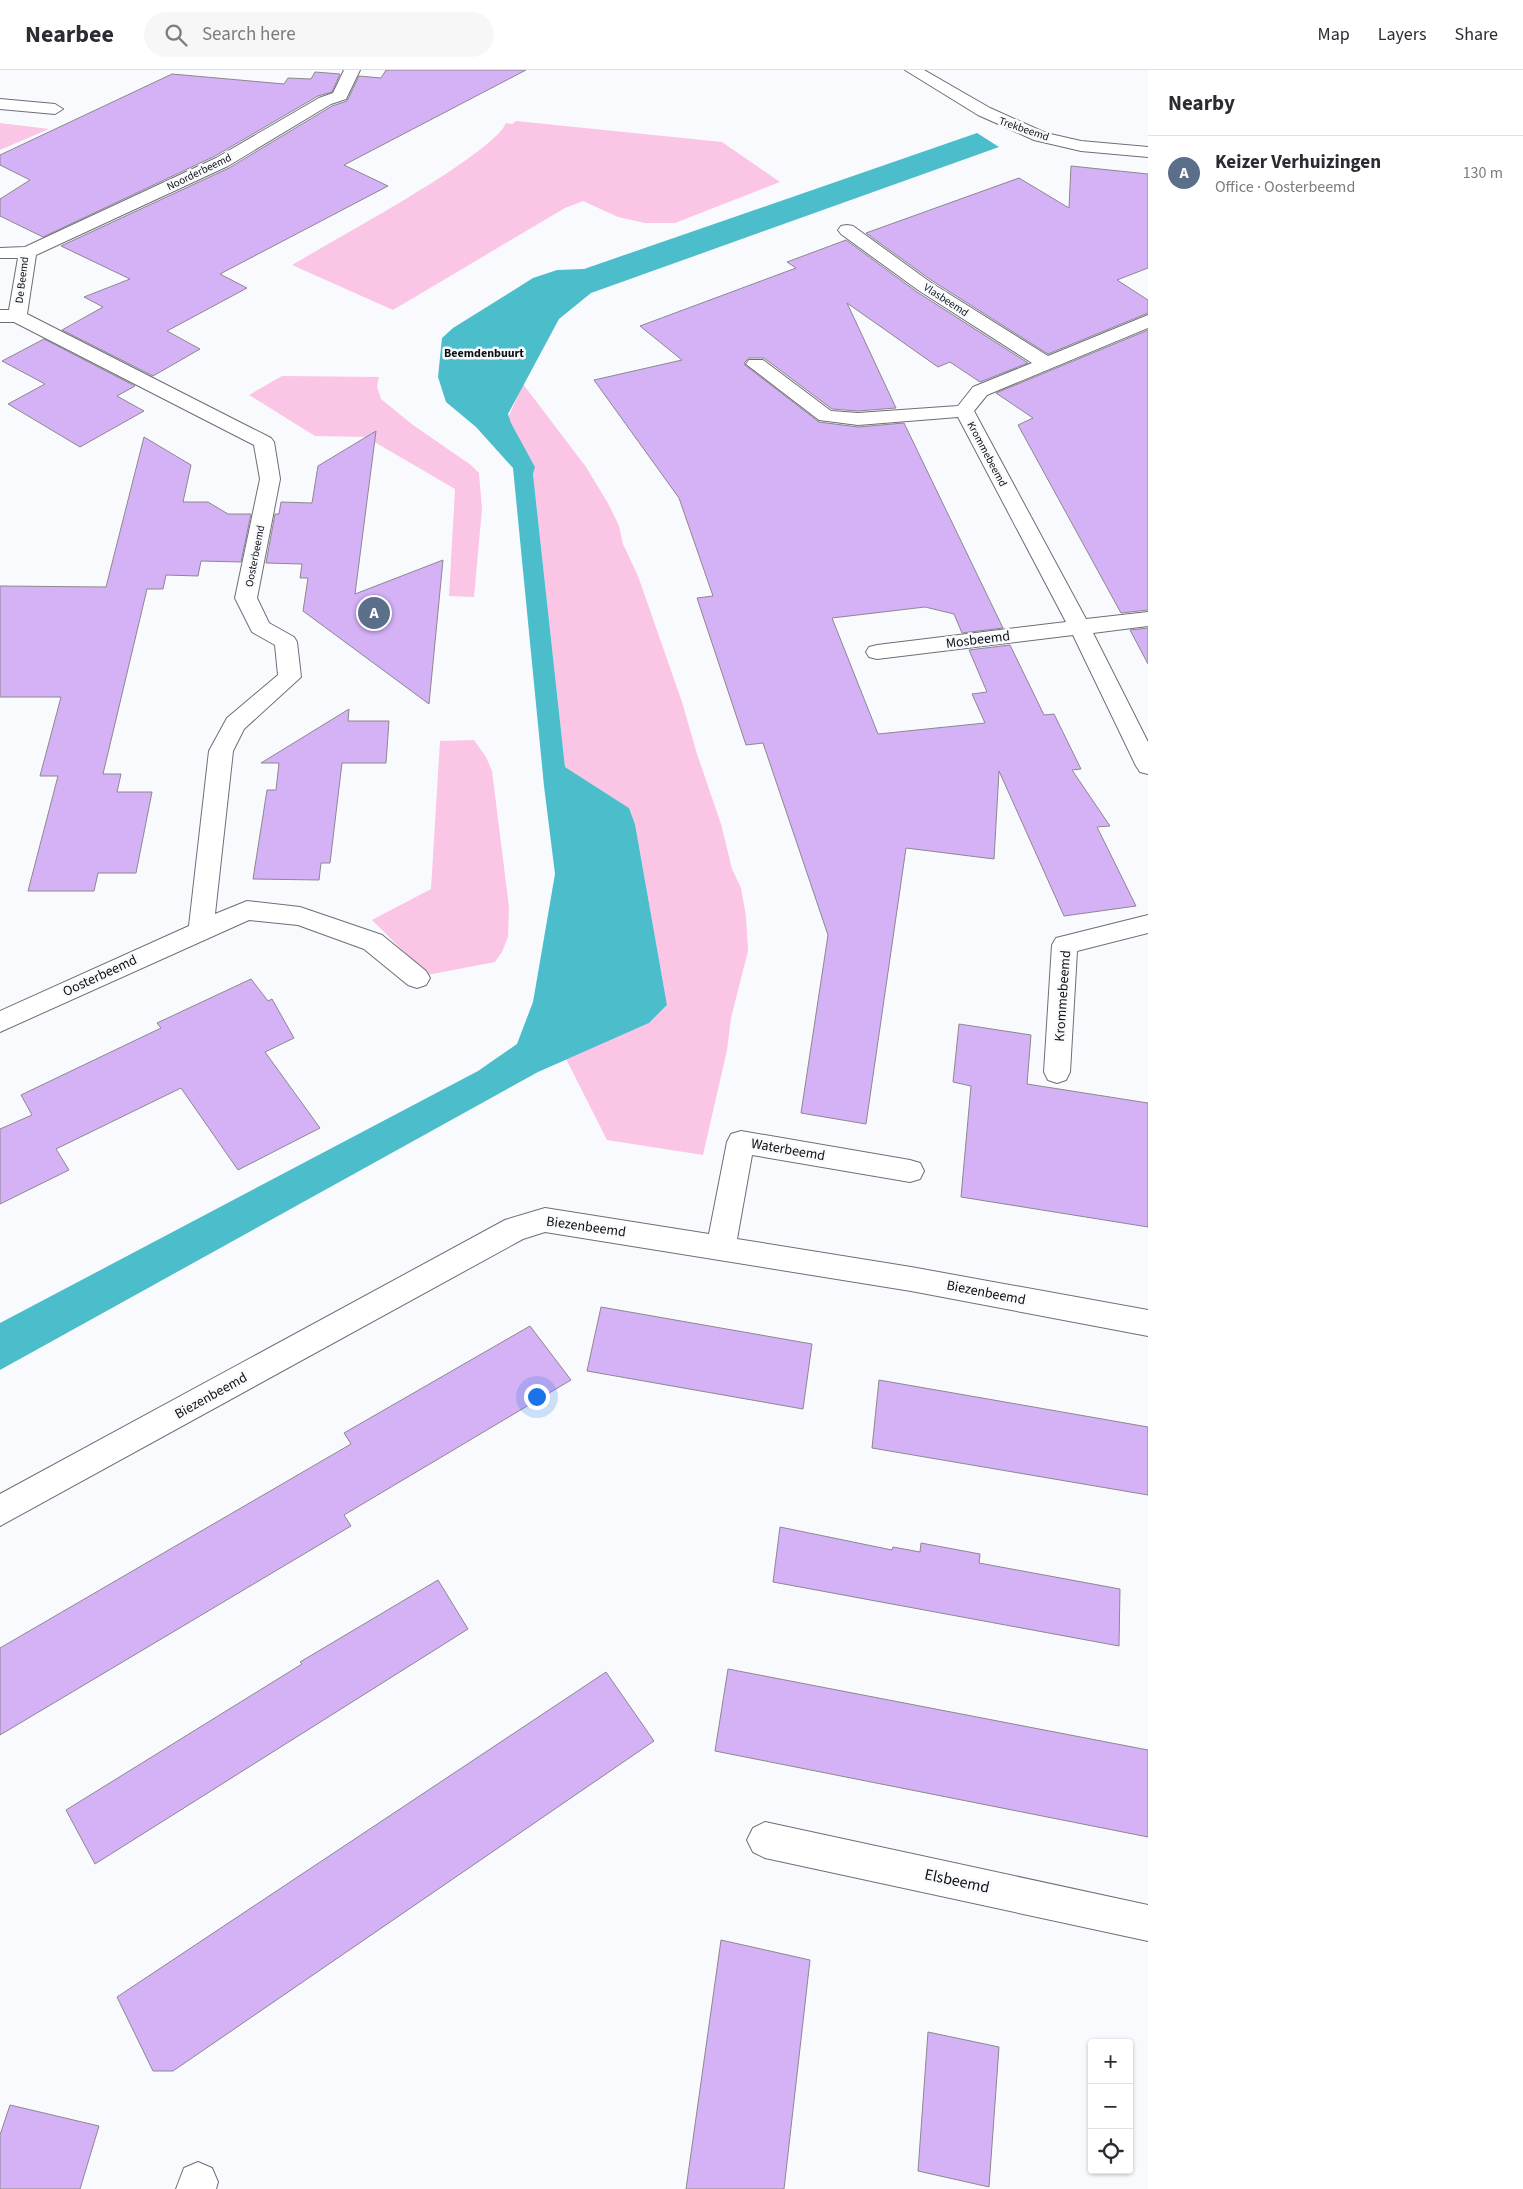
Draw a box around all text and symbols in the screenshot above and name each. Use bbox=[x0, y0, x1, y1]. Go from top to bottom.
search box bbox=[144, 12, 494, 57]
text: Nearbee bbox=[25, 17, 114, 52]
icon: search bbox=[162, 21, 190, 49]
text: Search here bbox=[202, 21, 296, 48]
text: Map bbox=[1318, 22, 1350, 47]
text: Layers bbox=[1378, 22, 1427, 47]
text: Share bbox=[1455, 22, 1498, 47]
text: Nearby bbox=[1168, 88, 1235, 118]
street label: Trekbeemd bbox=[997, 113, 1051, 145]
text: Keizer Verhuizingen bbox=[1215, 149, 1381, 176]
street label: Noorderbeemd bbox=[164, 150, 234, 194]
text: A bbox=[1179, 162, 1189, 184]
text: 130 m bbox=[1463, 162, 1503, 184]
text: Office · Oosterbeemd bbox=[1215, 176, 1355, 198]
street label: De Beemd bbox=[12, 256, 32, 304]
street label: Vlasbeemd bbox=[921, 280, 971, 320]
district label: Beemdenbuurt bbox=[444, 345, 524, 362]
street label: Krommebeemd bbox=[963, 419, 1011, 489]
street label: Oosterbeemd bbox=[242, 524, 268, 588]
pin: A bbox=[358, 594, 390, 632]
street label: Mosbeemd bbox=[945, 626, 1011, 654]
street label: Oosterbeemd bbox=[60, 950, 140, 1002]
street label: Krommebeemd bbox=[1050, 950, 1076, 1042]
street label: Waterbeemd bbox=[749, 1134, 827, 1166]
street label: Biezenbeemd bbox=[545, 1212, 627, 1242]
street label: Biezenbeemd bbox=[945, 1276, 1027, 1310]
street label: Biezenbeemd bbox=[171, 1368, 251, 1424]
your location bbox=[524, 1384, 550, 1410]
street label: Elsbeemd bbox=[922, 1863, 992, 1899]
map controls bbox=[1088, 2039, 1133, 2174]
button: + bbox=[1088, 2039, 1133, 2084]
button: − bbox=[1088, 2084, 1133, 2129]
button: locate bbox=[1088, 2129, 1133, 2174]

